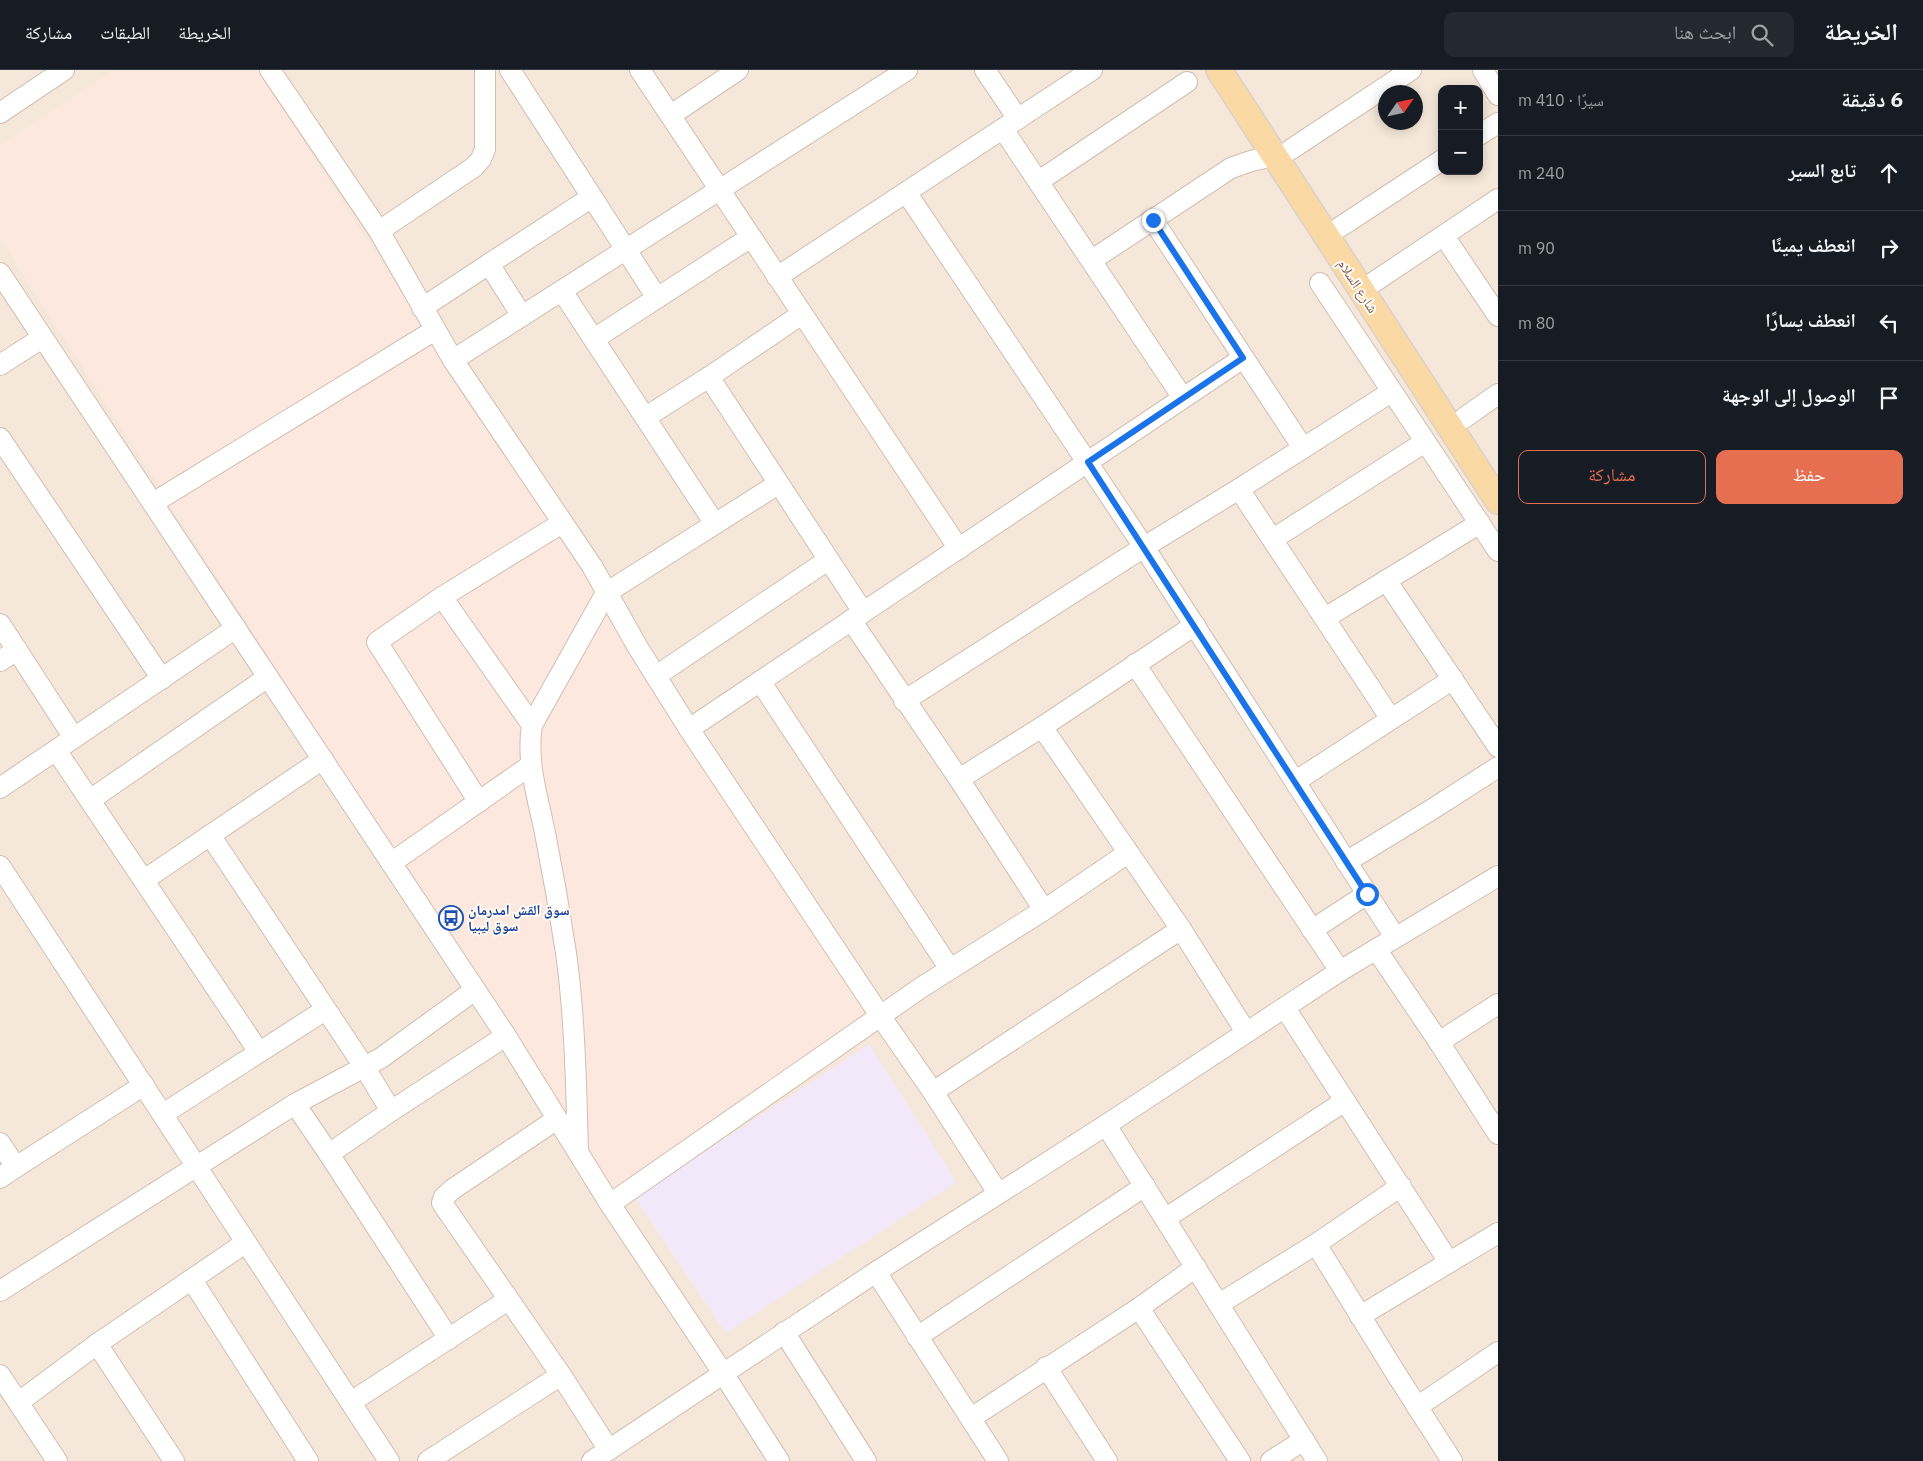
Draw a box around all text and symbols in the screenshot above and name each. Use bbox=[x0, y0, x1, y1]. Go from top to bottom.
search box bbox=[1444, 12, 1794, 57]
text: الخريطة bbox=[1824, 15, 1898, 47]
text: ابحث هنا bbox=[1674, 20, 1736, 44]
text: مشاركة bbox=[25, 21, 72, 44]
text: الطبقات bbox=[100, 21, 150, 44]
text: الخريطة bbox=[178, 21, 231, 44]
icon: search bbox=[1748, 21, 1776, 49]
north arrow bbox=[1378, 85, 1423, 130]
map controls bbox=[1438, 85, 1483, 175]
button: + bbox=[1438, 85, 1483, 130]
text: 6 دقيقة bbox=[1841, 85, 1903, 113]
text: سيرًا · 410 m bbox=[1518, 90, 1604, 110]
button: − bbox=[1438, 130, 1483, 175]
text: تابع السير bbox=[1788, 158, 1856, 182]
icon: ahead bbox=[1875, 159, 1903, 187]
text: 240 m bbox=[1518, 163, 1565, 183]
route end bbox=[1142, 209, 1165, 232]
text: انعطف يمينًا bbox=[1771, 233, 1856, 257]
icon: right bbox=[1875, 234, 1903, 262]
text: 90 m bbox=[1518, 238, 1555, 258]
street label: شارع السلام bbox=[1333, 256, 1382, 317]
text: انعطف يسارًا bbox=[1765, 308, 1856, 332]
icon: left bbox=[1875, 309, 1903, 337]
text: 80 m bbox=[1518, 313, 1555, 333]
text: الوصول إلى الوجهة bbox=[1722, 383, 1856, 407]
icon: arrive bbox=[1875, 384, 1903, 412]
button: مشاركة bbox=[1518, 450, 1706, 504]
button: حفظ bbox=[1716, 450, 1903, 504]
route start bbox=[1356, 883, 1379, 906]
place label: سوق القش امدرمان سوق ليبيا bbox=[468, 901, 570, 935]
bus stop icon: سوق القش امدرمان سوق ليبيا bbox=[438, 905, 464, 931]

